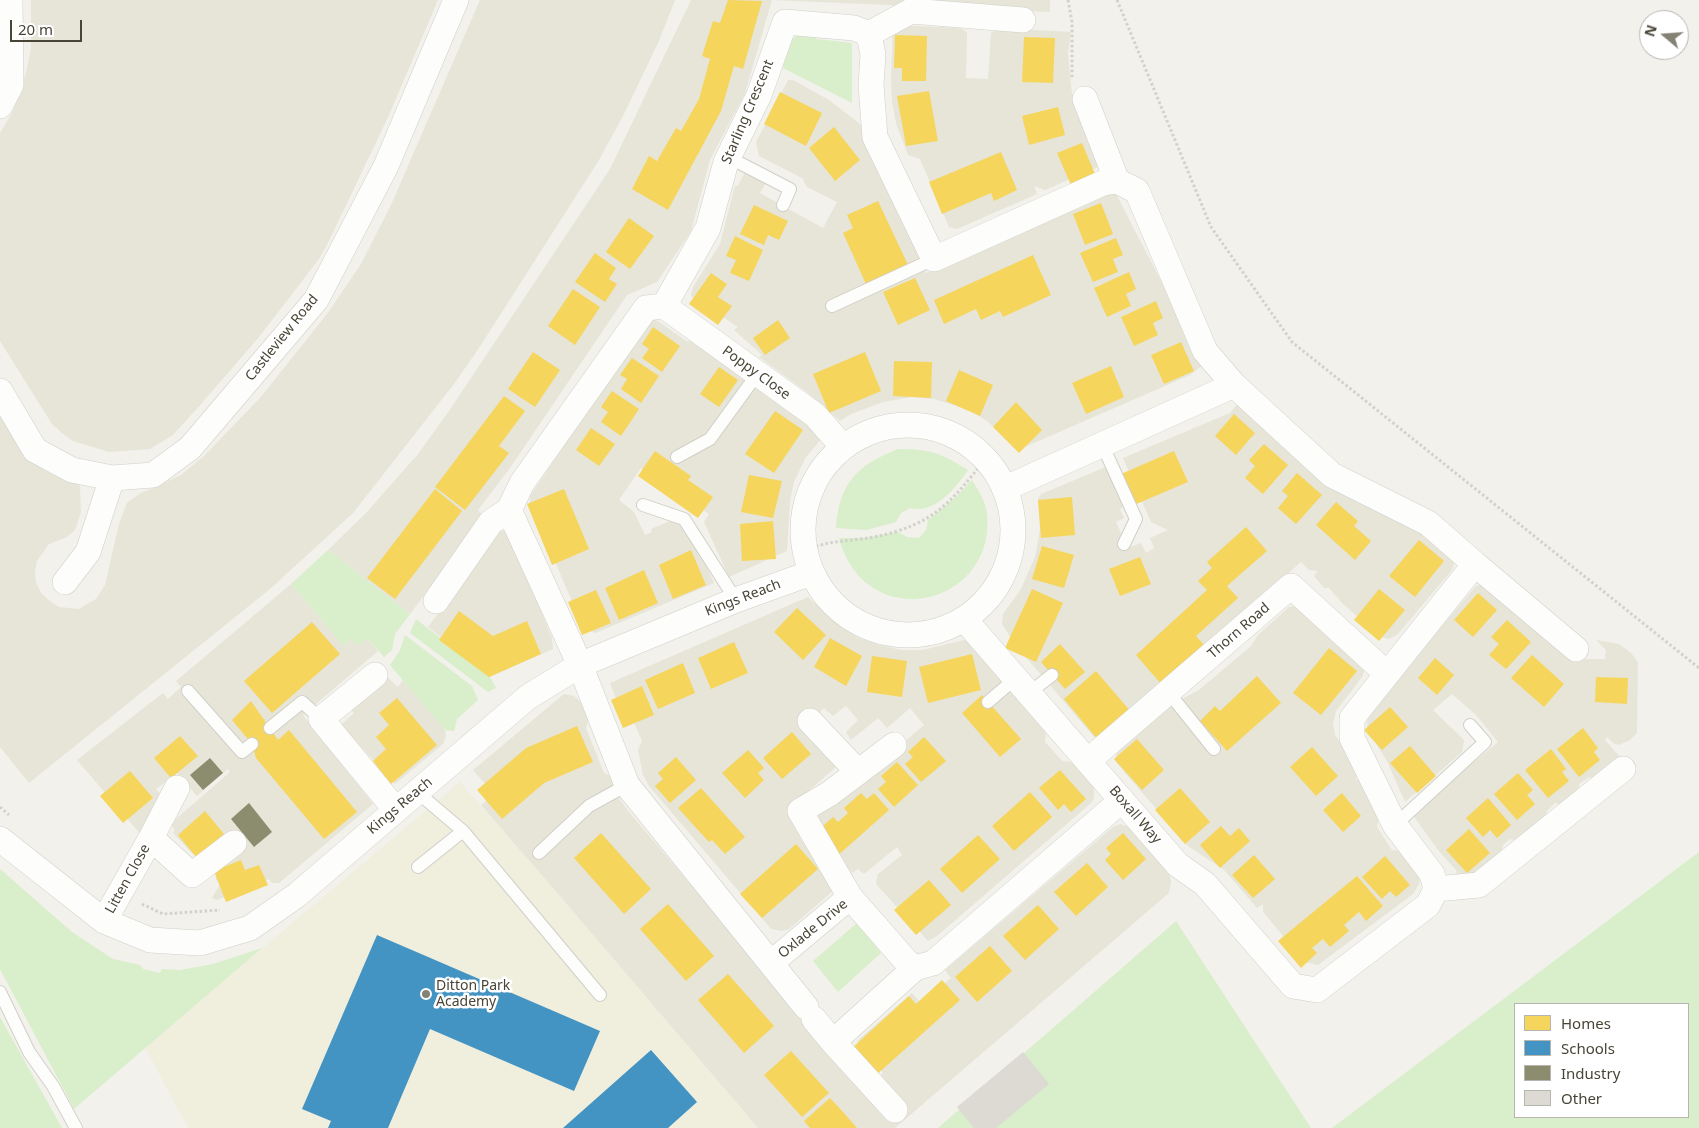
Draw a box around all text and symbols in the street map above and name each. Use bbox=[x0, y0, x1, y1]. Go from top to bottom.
scale bar bbox=[12, 10, 85, 42]
north arrow bbox=[1639, 10, 1689, 60]
text: 20 m bbox=[18, 19, 53, 39]
text: N bbox=[1639, 22, 1661, 39]
street label: Starling Crescent bbox=[718, 57, 778, 167]
street label: Castleview Road bbox=[242, 291, 322, 385]
street label: Poppy Close bbox=[719, 343, 793, 403]
street label: Kings Reach bbox=[703, 576, 783, 620]
street label: Thorn Road bbox=[1205, 600, 1273, 662]
street label: Kings Reach bbox=[364, 774, 436, 838]
street label: Boxall Way bbox=[1105, 783, 1165, 847]
street label: Litten Close bbox=[102, 841, 154, 917]
street label: Oxlade Drive bbox=[775, 896, 851, 962]
place label: Ditton Park Academy bbox=[436, 978, 510, 1010]
marker: Ditton Park Academy bbox=[420, 988, 432, 1000]
legend bbox=[1514, 1003, 1689, 1118]
text: Homes bbox=[1561, 1013, 1611, 1033]
text: Schools bbox=[1561, 1038, 1615, 1058]
text: Industry bbox=[1561, 1063, 1620, 1083]
text: Other bbox=[1561, 1088, 1602, 1108]

